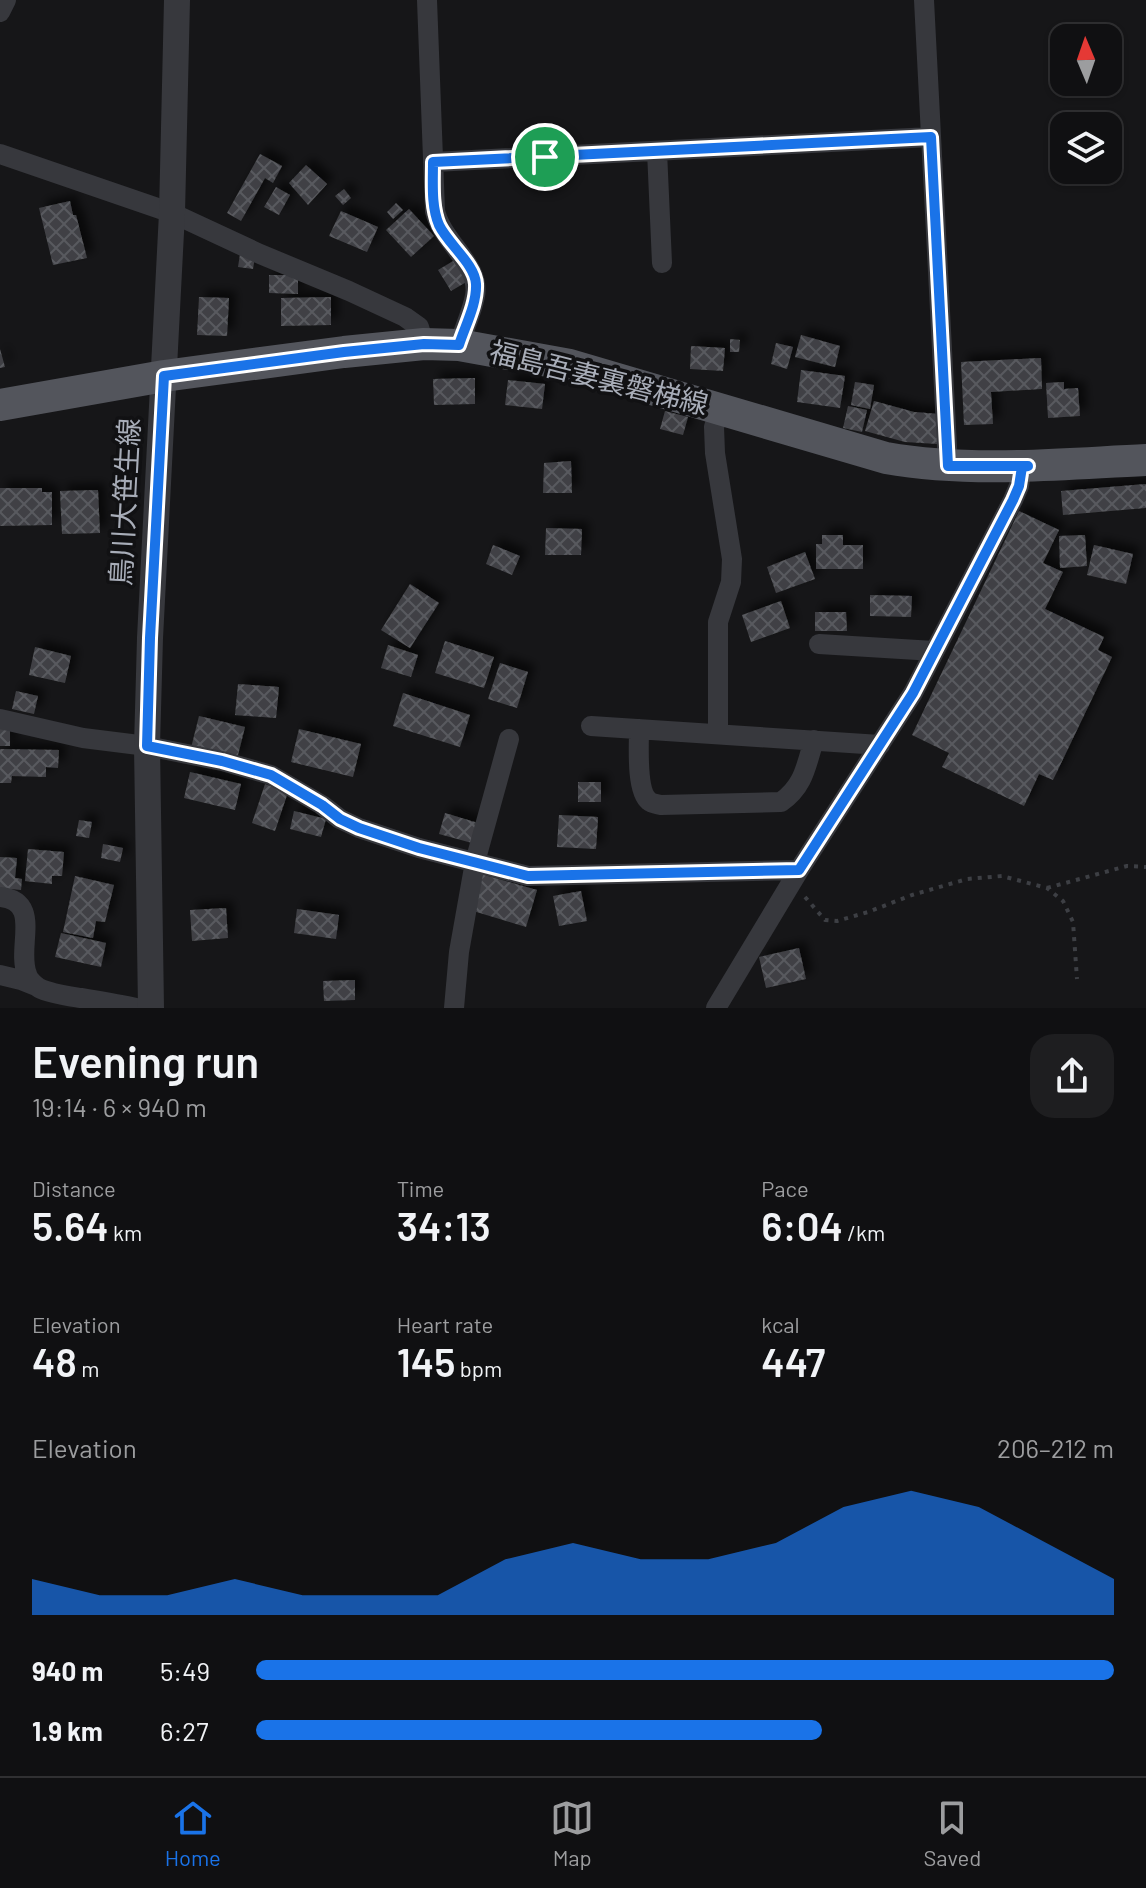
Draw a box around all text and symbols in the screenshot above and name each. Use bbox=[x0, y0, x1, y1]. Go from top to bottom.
north arrow bbox=[1050, 24, 1122, 96]
map controls bbox=[1050, 24, 1122, 184]
button: layers bbox=[1050, 112, 1122, 184]
pin bbox=[511, 123, 579, 191]
icon: arrive bbox=[523, 135, 567, 179]
street label: 福島吾妻裏磐梯線 bbox=[486, 333, 712, 421]
street label: 鳥川大笹生線 bbox=[103, 417, 145, 587]
text: Evening run bbox=[32, 1034, 259, 1087]
button: share bbox=[1030, 1034, 1114, 1118]
text: 19:14 · 6 × 940 m bbox=[32, 1091, 207, 1122]
text: Distance bbox=[32, 1175, 116, 1201]
text: Time bbox=[397, 1175, 444, 1201]
text: Pace bbox=[761, 1175, 809, 1201]
text: 5.64 bbox=[32, 1201, 109, 1249]
text: 34:13 bbox=[397, 1201, 491, 1249]
text: 6:04 bbox=[761, 1201, 843, 1249]
text: km bbox=[109, 1219, 142, 1245]
text: /km bbox=[843, 1219, 885, 1245]
text: Elevation bbox=[32, 1311, 121, 1337]
text: Heart rate bbox=[397, 1311, 493, 1337]
text: kcal bbox=[761, 1311, 800, 1337]
text: 48 bbox=[32, 1337, 77, 1385]
text: 145 bbox=[397, 1337, 455, 1385]
text: 447 bbox=[761, 1337, 825, 1385]
text: m bbox=[77, 1355, 99, 1381]
text: bpm bbox=[455, 1355, 502, 1381]
text: Elevation bbox=[32, 1432, 137, 1463]
text: 206–212 m bbox=[997, 1432, 1114, 1463]
text: 940 m bbox=[32, 1655, 103, 1686]
text: 5:49 bbox=[160, 1655, 210, 1686]
text: 1.9 km bbox=[32, 1715, 103, 1746]
text: 6:27 bbox=[160, 1715, 208, 1746]
tab: Home bbox=[165, 1796, 221, 1870]
tab: Map bbox=[550, 1796, 594, 1870]
tab: Saved bbox=[924, 1796, 981, 1870]

